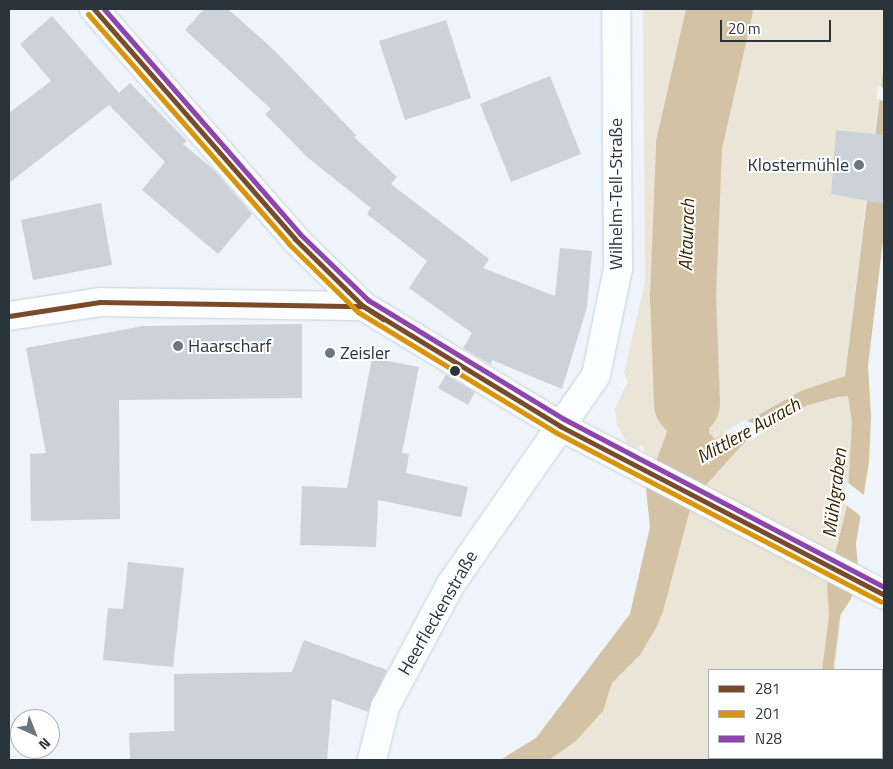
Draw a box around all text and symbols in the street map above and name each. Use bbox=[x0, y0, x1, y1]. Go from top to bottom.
scale bar bbox=[723, 10, 834, 42]
text: 20 m bbox=[728, 17, 761, 40]
street label: Wilhelm-Tell-Straße bbox=[605, 118, 627, 270]
place label: Klostermühle bbox=[748, 154, 849, 176]
marker: Klostermühle bbox=[853, 159, 865, 171]
water label: Altaurach bbox=[673, 199, 699, 271]
place label: Haarscharf bbox=[188, 335, 272, 357]
marker: Haarscharf bbox=[172, 340, 184, 352]
place label: Zeisler bbox=[340, 342, 390, 364]
marker: Zeisler bbox=[324, 347, 336, 359]
unlabelled marker bbox=[450, 366, 460, 376]
water label: Mittlere Aurach bbox=[692, 392, 804, 468]
water label: Mühlgraben bbox=[817, 447, 851, 539]
street label: Heerfleckenstraße bbox=[394, 547, 482, 679]
legend bbox=[708, 669, 883, 759]
text: 281 bbox=[755, 677, 780, 700]
text: 201 bbox=[755, 702, 780, 725]
north arrow bbox=[10, 709, 60, 759]
text: N28 bbox=[755, 727, 782, 750]
text: N bbox=[34, 734, 56, 755]

